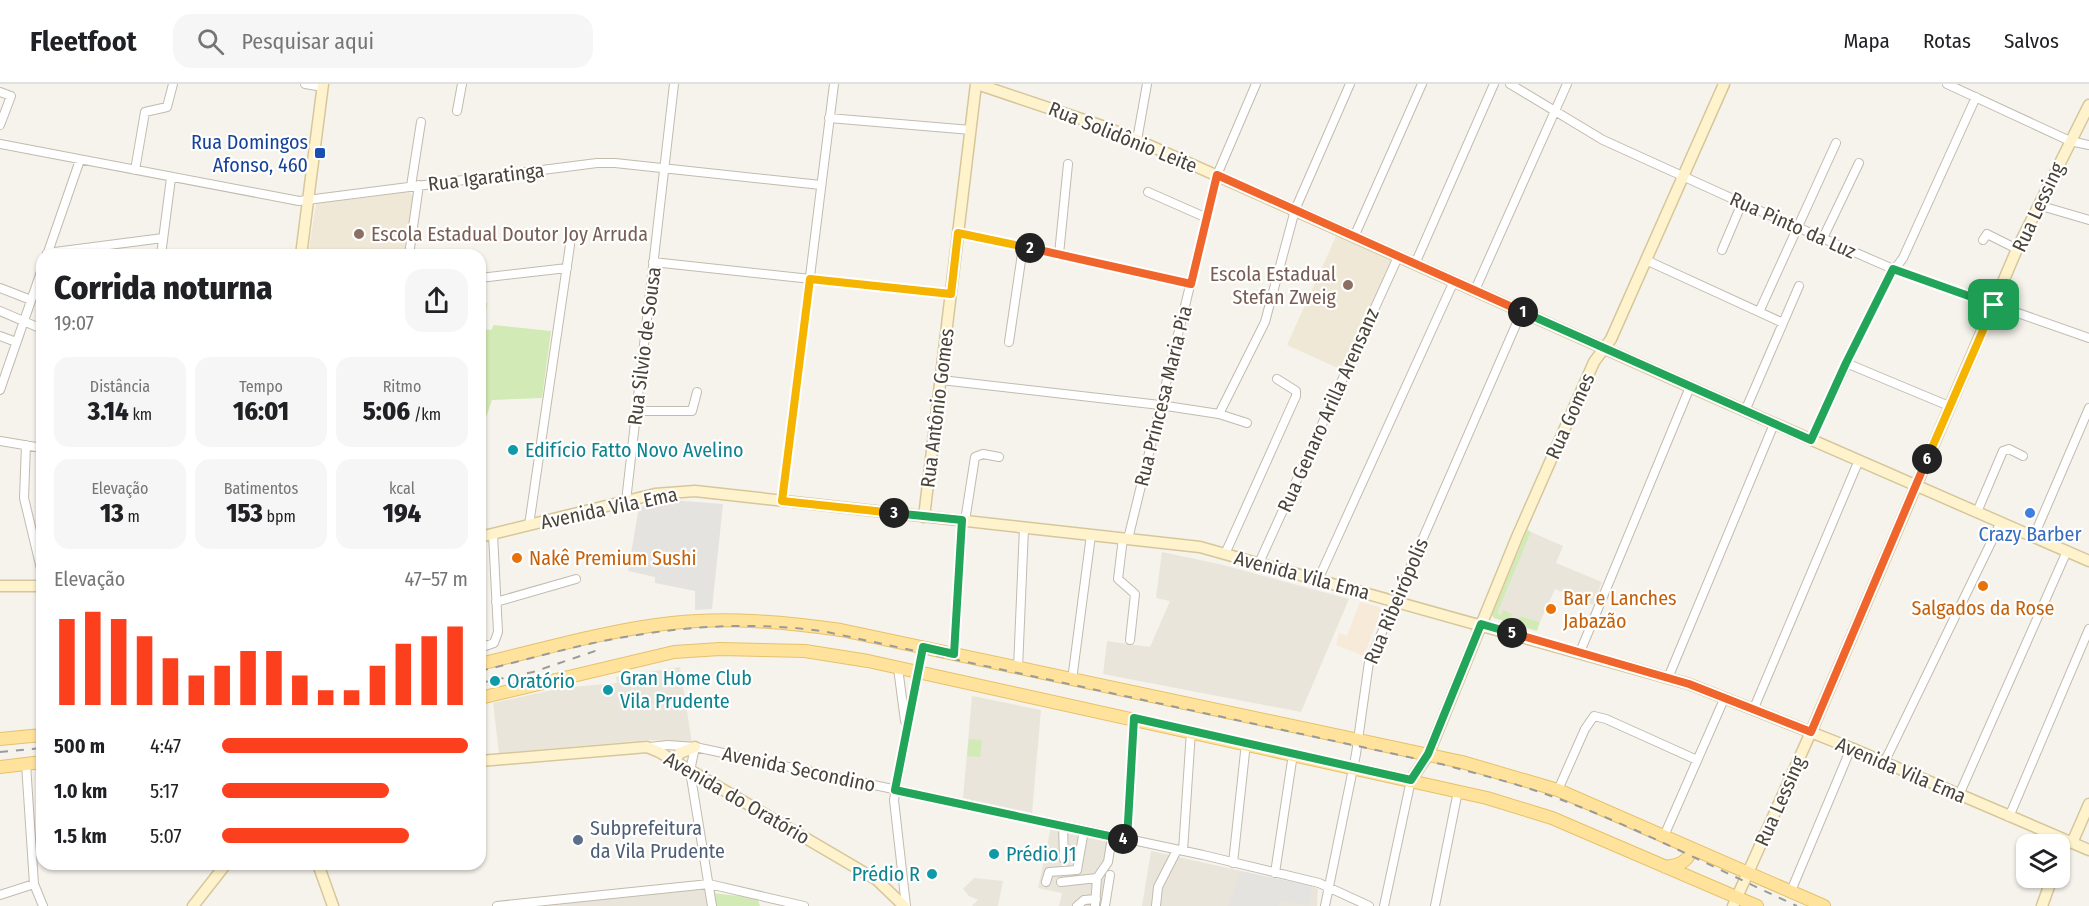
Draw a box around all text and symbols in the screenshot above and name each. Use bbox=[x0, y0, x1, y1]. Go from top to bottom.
search box bbox=[173, 14, 593, 68]
text: Fleetfoot bbox=[30, 25, 137, 58]
icon: search bbox=[194, 25, 227, 58]
text: Pesquisar aqui bbox=[242, 28, 374, 55]
text: Mapa bbox=[1843, 28, 1890, 54]
text: Rotas bbox=[1923, 28, 1971, 54]
text: Salvos bbox=[2004, 28, 2059, 54]
street label: Rua Solidônio Leite bbox=[1045, 96, 1201, 178]
place label: Rua Domingos Afonso, 460 bbox=[191, 130, 308, 177]
marker: Rua Domingos Afonso, 460 bbox=[313, 146, 327, 160]
street label: Rua Igaratinga bbox=[426, 158, 546, 196]
street label: Rua Lessing bbox=[2007, 158, 2069, 256]
street label: Rua Pinto da Luz bbox=[1726, 186, 1860, 264]
place label: Escola Estadual Doutor Joy Arruda bbox=[371, 222, 648, 246]
marker: Escola Estadual Doutor Joy Arruda bbox=[352, 227, 366, 241]
pin: 2 bbox=[1015, 233, 1045, 263]
text: 2 bbox=[1026, 238, 1034, 257]
place label: Escola Estadual Stefan Zweig bbox=[1210, 262, 1337, 309]
street label: Rua Silvio de Sousa bbox=[622, 265, 666, 427]
text: Corrida noturna bbox=[54, 268, 272, 308]
button: share bbox=[405, 269, 468, 332]
marker: Escola Estadual Stefan Zweig bbox=[1341, 278, 1355, 292]
pin bbox=[1968, 279, 2019, 330]
icon: arrive bbox=[1977, 288, 2010, 321]
pin: 1 bbox=[1508, 297, 1538, 327]
text: 1 bbox=[1520, 302, 1526, 321]
street label: Rua Princesa Maria Pia bbox=[1129, 303, 1197, 489]
street label: Rua Genaro Arilla Arensanz bbox=[1272, 304, 1384, 516]
text: 19:07 bbox=[54, 311, 94, 335]
street label: Rua Antônio Gomes bbox=[915, 327, 959, 489]
street label: Rua Gomes bbox=[1540, 369, 1600, 463]
text: Distância bbox=[90, 377, 150, 396]
text: Tempo bbox=[239, 377, 283, 396]
text: Ritmo bbox=[383, 377, 421, 396]
text: 3.14 bbox=[88, 396, 129, 427]
text: 16:01 bbox=[233, 396, 289, 427]
text: 5:06 bbox=[363, 396, 410, 427]
text: km bbox=[129, 405, 152, 424]
text: /km bbox=[410, 405, 441, 424]
place label: Edifício Fatto Novo Avelino bbox=[525, 438, 744, 462]
marker: Edifício Fatto Novo Avelino bbox=[506, 443, 520, 457]
pin: 6 bbox=[1912, 444, 1942, 474]
text: 6 bbox=[1923, 449, 1931, 468]
text: Elevação bbox=[91, 479, 149, 498]
text: Batimentos bbox=[224, 479, 298, 498]
text: kcal bbox=[389, 479, 415, 498]
street label: Avenida Vila Ema bbox=[538, 482, 680, 534]
text: 13 bbox=[100, 498, 124, 529]
text: 153 bbox=[226, 498, 263, 529]
text: 194 bbox=[383, 498, 421, 529]
pin: 3 bbox=[879, 498, 909, 528]
text: 3 bbox=[890, 503, 898, 522]
marker: Crazy Barber bbox=[2023, 506, 2037, 520]
text: m bbox=[124, 507, 140, 526]
text: bpm bbox=[263, 507, 296, 526]
place label: Crazy Barber bbox=[1979, 522, 2081, 546]
street label: Rua Ribeirópolis bbox=[1359, 534, 1433, 668]
street label: Avenida Vila Ema bbox=[1232, 545, 1372, 605]
place label: Nakê Premium Sushi bbox=[529, 546, 696, 570]
marker: Nakê Premium Sushi bbox=[510, 551, 524, 565]
text: Elevação bbox=[54, 567, 125, 591]
text: 47–57 m bbox=[404, 567, 468, 591]
marker: Salgados da Rose bbox=[1976, 579, 1990, 593]
place label: Bar e Lanches Jabazão bbox=[1563, 586, 1677, 633]
place label: Salgados da Rose bbox=[1912, 596, 2054, 620]
marker: Bar e Lanches Jabazão bbox=[1544, 602, 1558, 616]
pin: 5 bbox=[1497, 618, 1527, 648]
text: 5 bbox=[1508, 623, 1516, 642]
place label: Gran Home Club Vila Prudente bbox=[620, 666, 752, 713]
place label: Oratório bbox=[507, 669, 575, 693]
marker: Oratório bbox=[488, 674, 502, 688]
marker: Gran Home Club Vila Prudente bbox=[601, 683, 615, 697]
street label: Avenida Vila Ema bbox=[1832, 732, 1970, 808]
text: 500 m bbox=[54, 734, 105, 758]
text: 4:47 bbox=[150, 734, 181, 758]
street label: Avenida Secondino bbox=[720, 741, 878, 797]
street label: Avenida do Oratório bbox=[660, 747, 814, 849]
street label: Rua Lessing bbox=[1750, 752, 1811, 850]
text: 1.0 km bbox=[54, 779, 107, 803]
text: 5:17 bbox=[150, 779, 179, 803]
place label: Subprefeitura da Vila Prudente bbox=[590, 816, 725, 863]
text: 1.5 km bbox=[54, 824, 107, 848]
text: 5:07 bbox=[150, 824, 182, 848]
pin: 4 bbox=[1108, 824, 1138, 854]
text: 4 bbox=[1119, 829, 1127, 848]
marker: Subprefeitura da Vila Prudente bbox=[571, 833, 585, 847]
map controls bbox=[2016, 834, 2070, 888]
button: layers bbox=[2016, 834, 2070, 888]
place label: Prédio J1 bbox=[1006, 842, 1077, 866]
marker: Prédio J1 bbox=[987, 847, 1001, 861]
place label: Prédio R bbox=[852, 862, 920, 886]
marker: Prédio R bbox=[925, 867, 939, 881]

